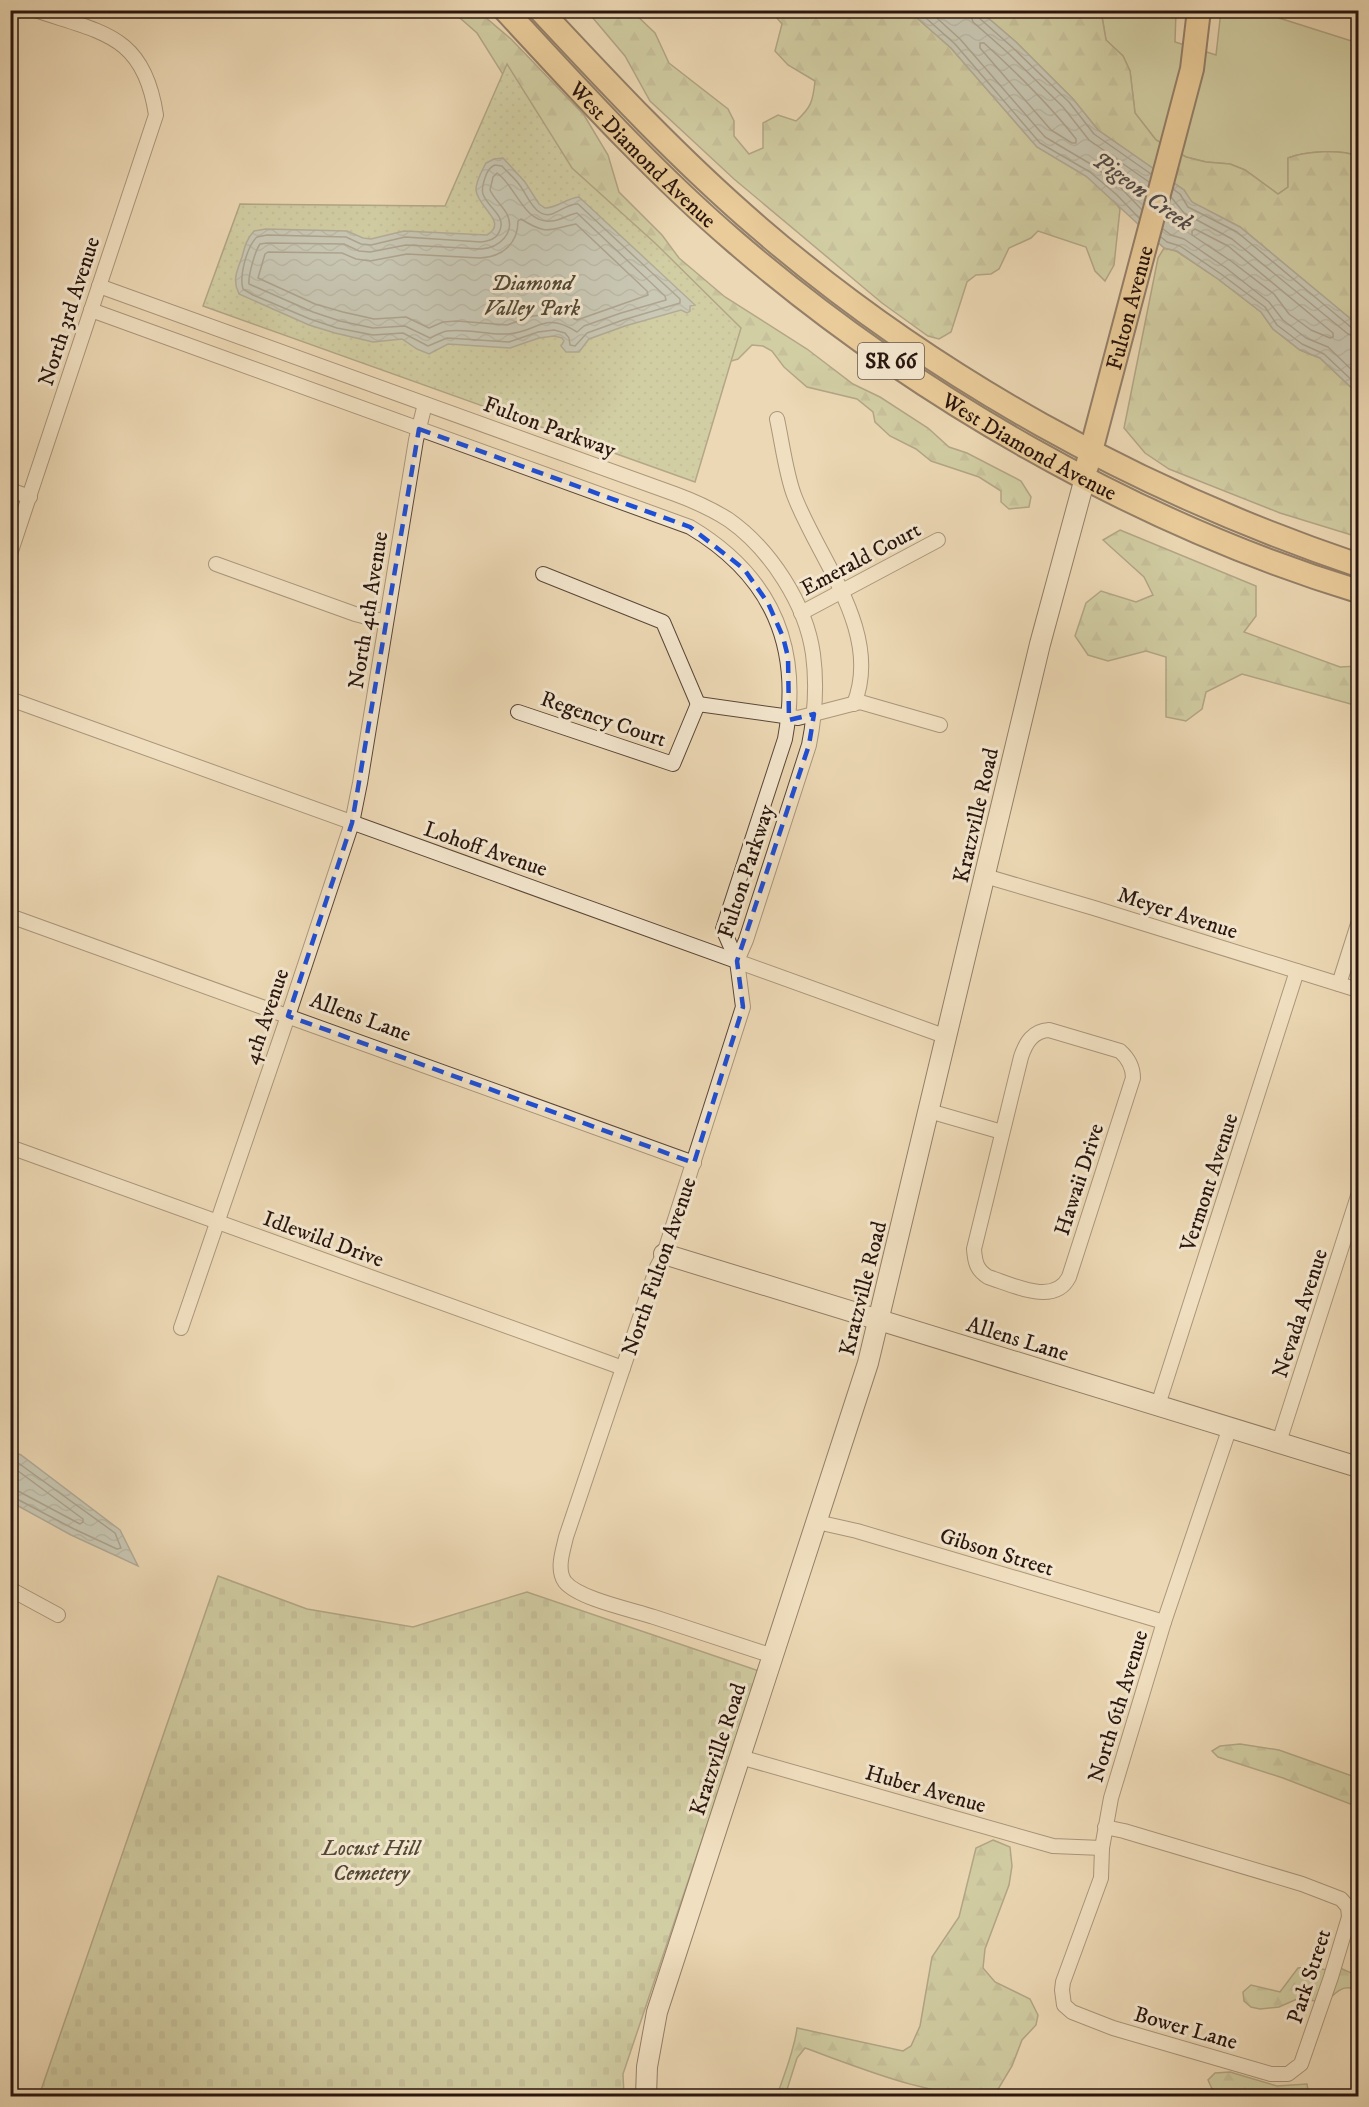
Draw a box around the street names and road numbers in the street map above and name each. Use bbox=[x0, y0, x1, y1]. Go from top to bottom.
street label: West Diamond Avenue bbox=[562, 76, 721, 234]
street label: North 3rd Avenue bbox=[33, 234, 106, 389]
street label: Fulton Avenue bbox=[1101, 243, 1160, 373]
road number: SR 66 bbox=[858, 343, 924, 379]
street label: West Diamond Avenue bbox=[936, 386, 1121, 507]
street label: Fulton Parkway bbox=[480, 391, 620, 464]
street label: Emerald Court bbox=[796, 516, 925, 602]
street label: North 4th Avenue bbox=[343, 530, 394, 691]
street label: Regency Court bbox=[537, 685, 670, 753]
street label: Kratzville Road bbox=[948, 745, 1005, 885]
street label: Fulton Parkway bbox=[712, 801, 781, 942]
street label: Lohoff Avenue bbox=[420, 816, 551, 883]
street label: Meyer Avenue bbox=[1114, 881, 1241, 946]
street label: 4th Avenue bbox=[237, 965, 295, 1068]
street label: Allens Lane bbox=[306, 987, 415, 1048]
street label: Vermont Avenue bbox=[1174, 1110, 1244, 1256]
street label: Hawaii Drive bbox=[1049, 1120, 1110, 1239]
street label: North Fulton Avenue bbox=[616, 1174, 703, 1359]
street label: Idlewild Drive bbox=[259, 1205, 388, 1274]
street label: Kratzville Road bbox=[834, 1218, 893, 1358]
street label: Nevada Avenue bbox=[1267, 1245, 1334, 1381]
street label: Allens Lane bbox=[963, 1311, 1072, 1368]
street label: Gibson Street bbox=[936, 1522, 1057, 1583]
street label: North 6th Avenue bbox=[1082, 1627, 1154, 1786]
street label: Kratzville Road bbox=[684, 1680, 753, 1819]
street label: Huber Avenue bbox=[862, 1759, 989, 1820]
street label: Park Street bbox=[1281, 1926, 1337, 2027]
street label: Bower Lane bbox=[1131, 2001, 1240, 2056]

